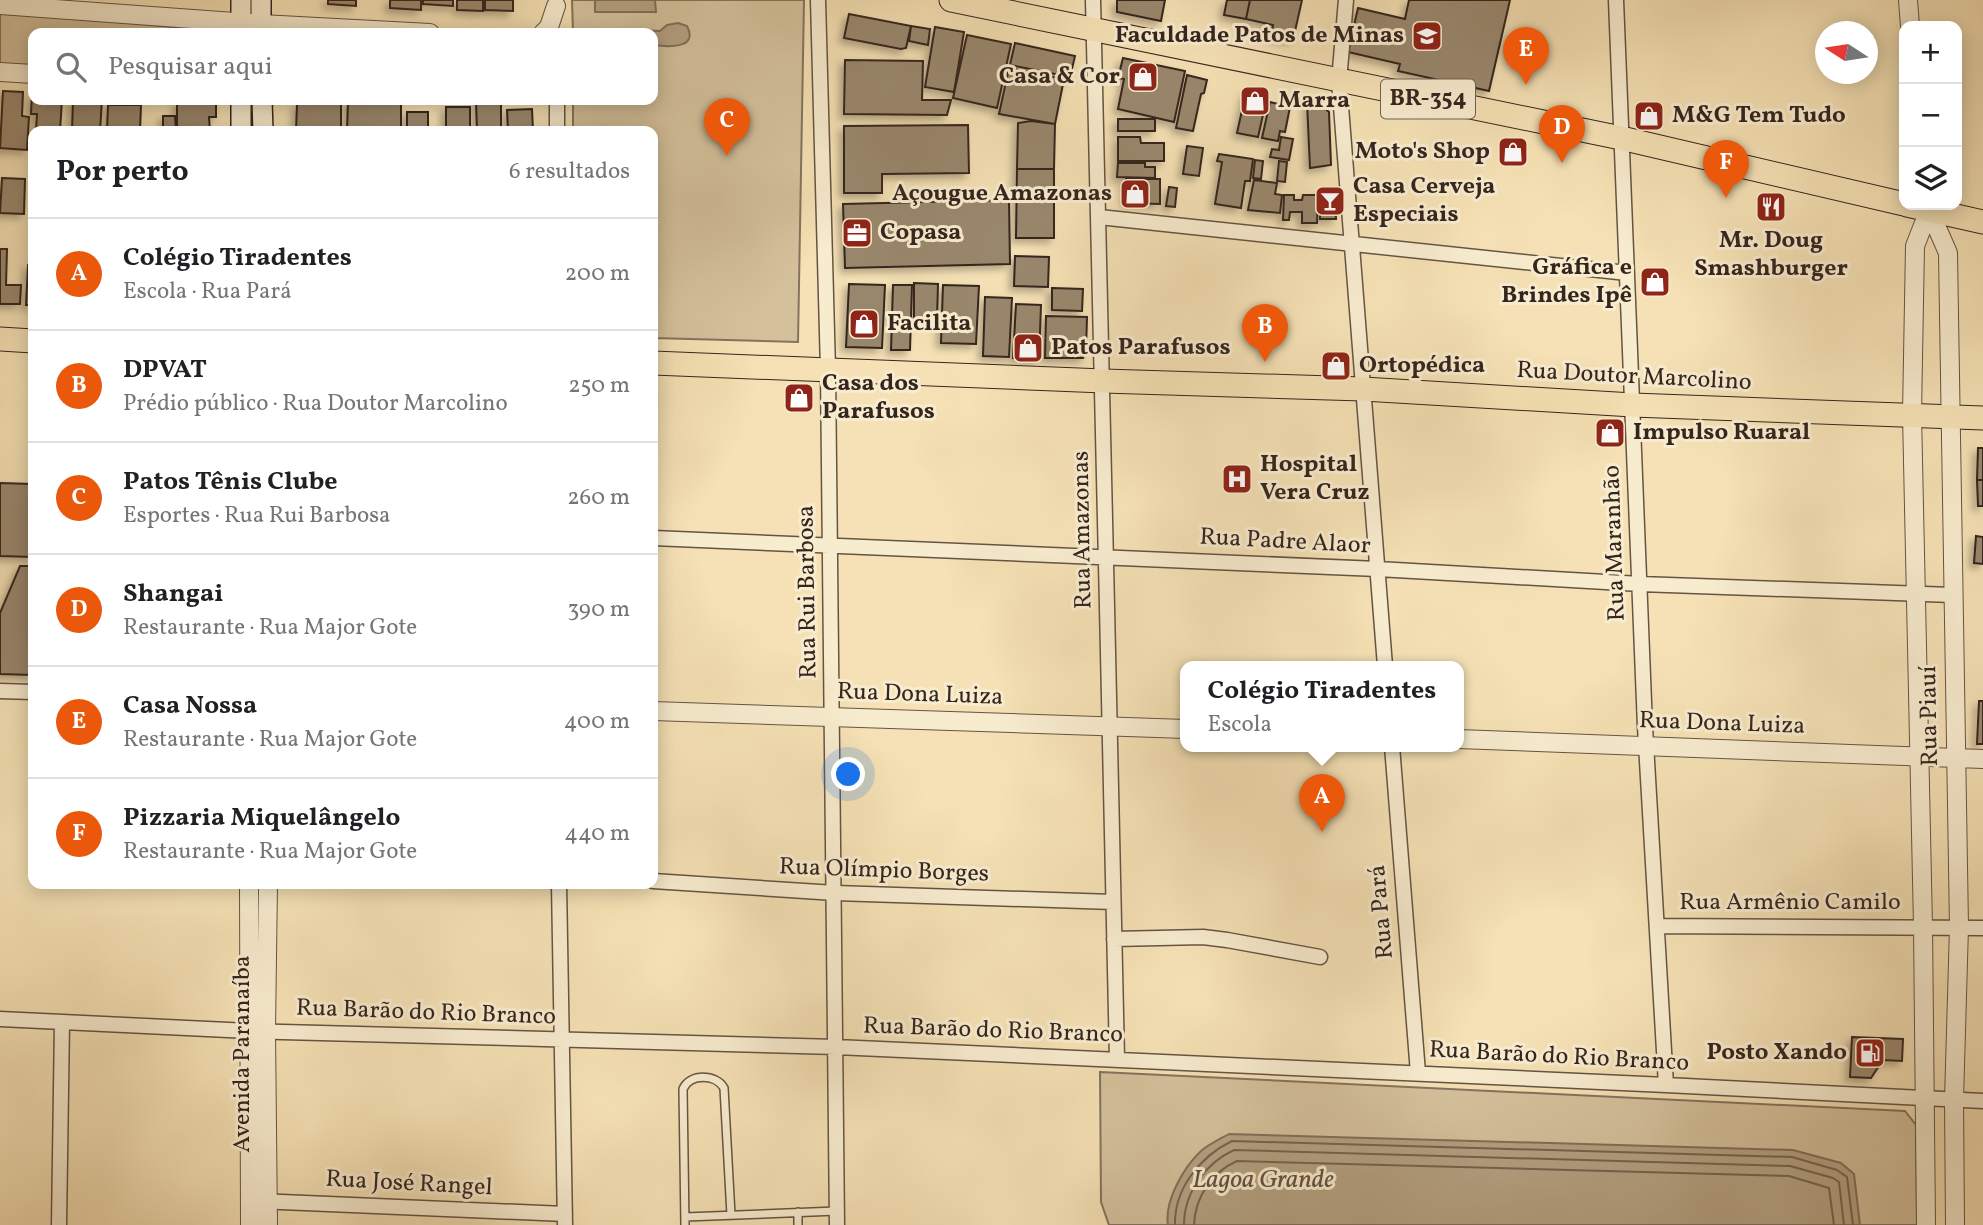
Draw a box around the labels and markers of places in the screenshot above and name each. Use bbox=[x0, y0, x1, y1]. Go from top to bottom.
place label: Faculdade Patos de Minas bbox=[1115, 19, 1404, 53]
school or university icon: Faculdade Patos de Minas bbox=[1410, 19, 1444, 53]
pin: E bbox=[1503, 27, 1549, 85]
place label: Casa & Cor bbox=[999, 60, 1120, 94]
shop icon: Casa & Cor bbox=[1126, 60, 1160, 94]
shop icon: Marra bbox=[1238, 84, 1272, 118]
place label: Marra bbox=[1278, 84, 1350, 118]
pin: C bbox=[704, 98, 750, 156]
shop icon: M&G Tem Tudo bbox=[1632, 99, 1666, 133]
place label: M&G Tem Tudo bbox=[1672, 99, 1846, 133]
pin: D bbox=[1539, 105, 1585, 163]
place label: Moto's Shop bbox=[1355, 135, 1490, 169]
shop icon: Moto's Shop bbox=[1496, 135, 1530, 169]
pin: F bbox=[1703, 140, 1749, 198]
place label: Casa Cerveja Especiais bbox=[1353, 170, 1495, 232]
place label: Açougue Amazonas bbox=[892, 177, 1112, 211]
shop icon: Açougue Amazonas bbox=[1118, 177, 1152, 211]
bar icon: Casa Cerveja Especiais bbox=[1313, 184, 1347, 218]
restaurant icon: Mr. Doug Smashburger bbox=[1754, 190, 1788, 224]
office icon: Copasa bbox=[840, 216, 874, 250]
place label: Copasa bbox=[880, 216, 961, 250]
place label: Mr. Doug Smashburger bbox=[1694, 224, 1848, 286]
place label: Gráfica e Brindes Ipê bbox=[1501, 251, 1632, 313]
shop icon: Gráfica e Brindes Ipê bbox=[1638, 265, 1672, 299]
pin: B bbox=[1242, 304, 1288, 362]
shop icon: Facilita bbox=[847, 307, 881, 341]
place label: Facilita bbox=[887, 307, 971, 341]
shop icon: Patos Parafusos bbox=[1011, 331, 1045, 365]
place label: Patos Parafusos bbox=[1051, 331, 1231, 365]
shop icon: Ortopédica bbox=[1319, 349, 1353, 383]
place label: Ortopédica bbox=[1359, 349, 1485, 383]
place label: Casa dos Parafusos bbox=[822, 367, 935, 429]
shop icon: Casa dos Parafusos bbox=[782, 381, 816, 415]
shop icon: Impulso Ruaral bbox=[1593, 416, 1627, 450]
place label: Impulso Ruaral bbox=[1633, 416, 1810, 450]
place label: Hospital Vera Cruz bbox=[1260, 448, 1370, 510]
hospital icon: Hospital Vera Cruz bbox=[1220, 462, 1254, 496]
pin: A bbox=[1299, 774, 1345, 832]
place label: Posto Xando bbox=[1706, 1036, 1847, 1070]
fuel station icon: Posto Xando bbox=[1853, 1036, 1887, 1070]

